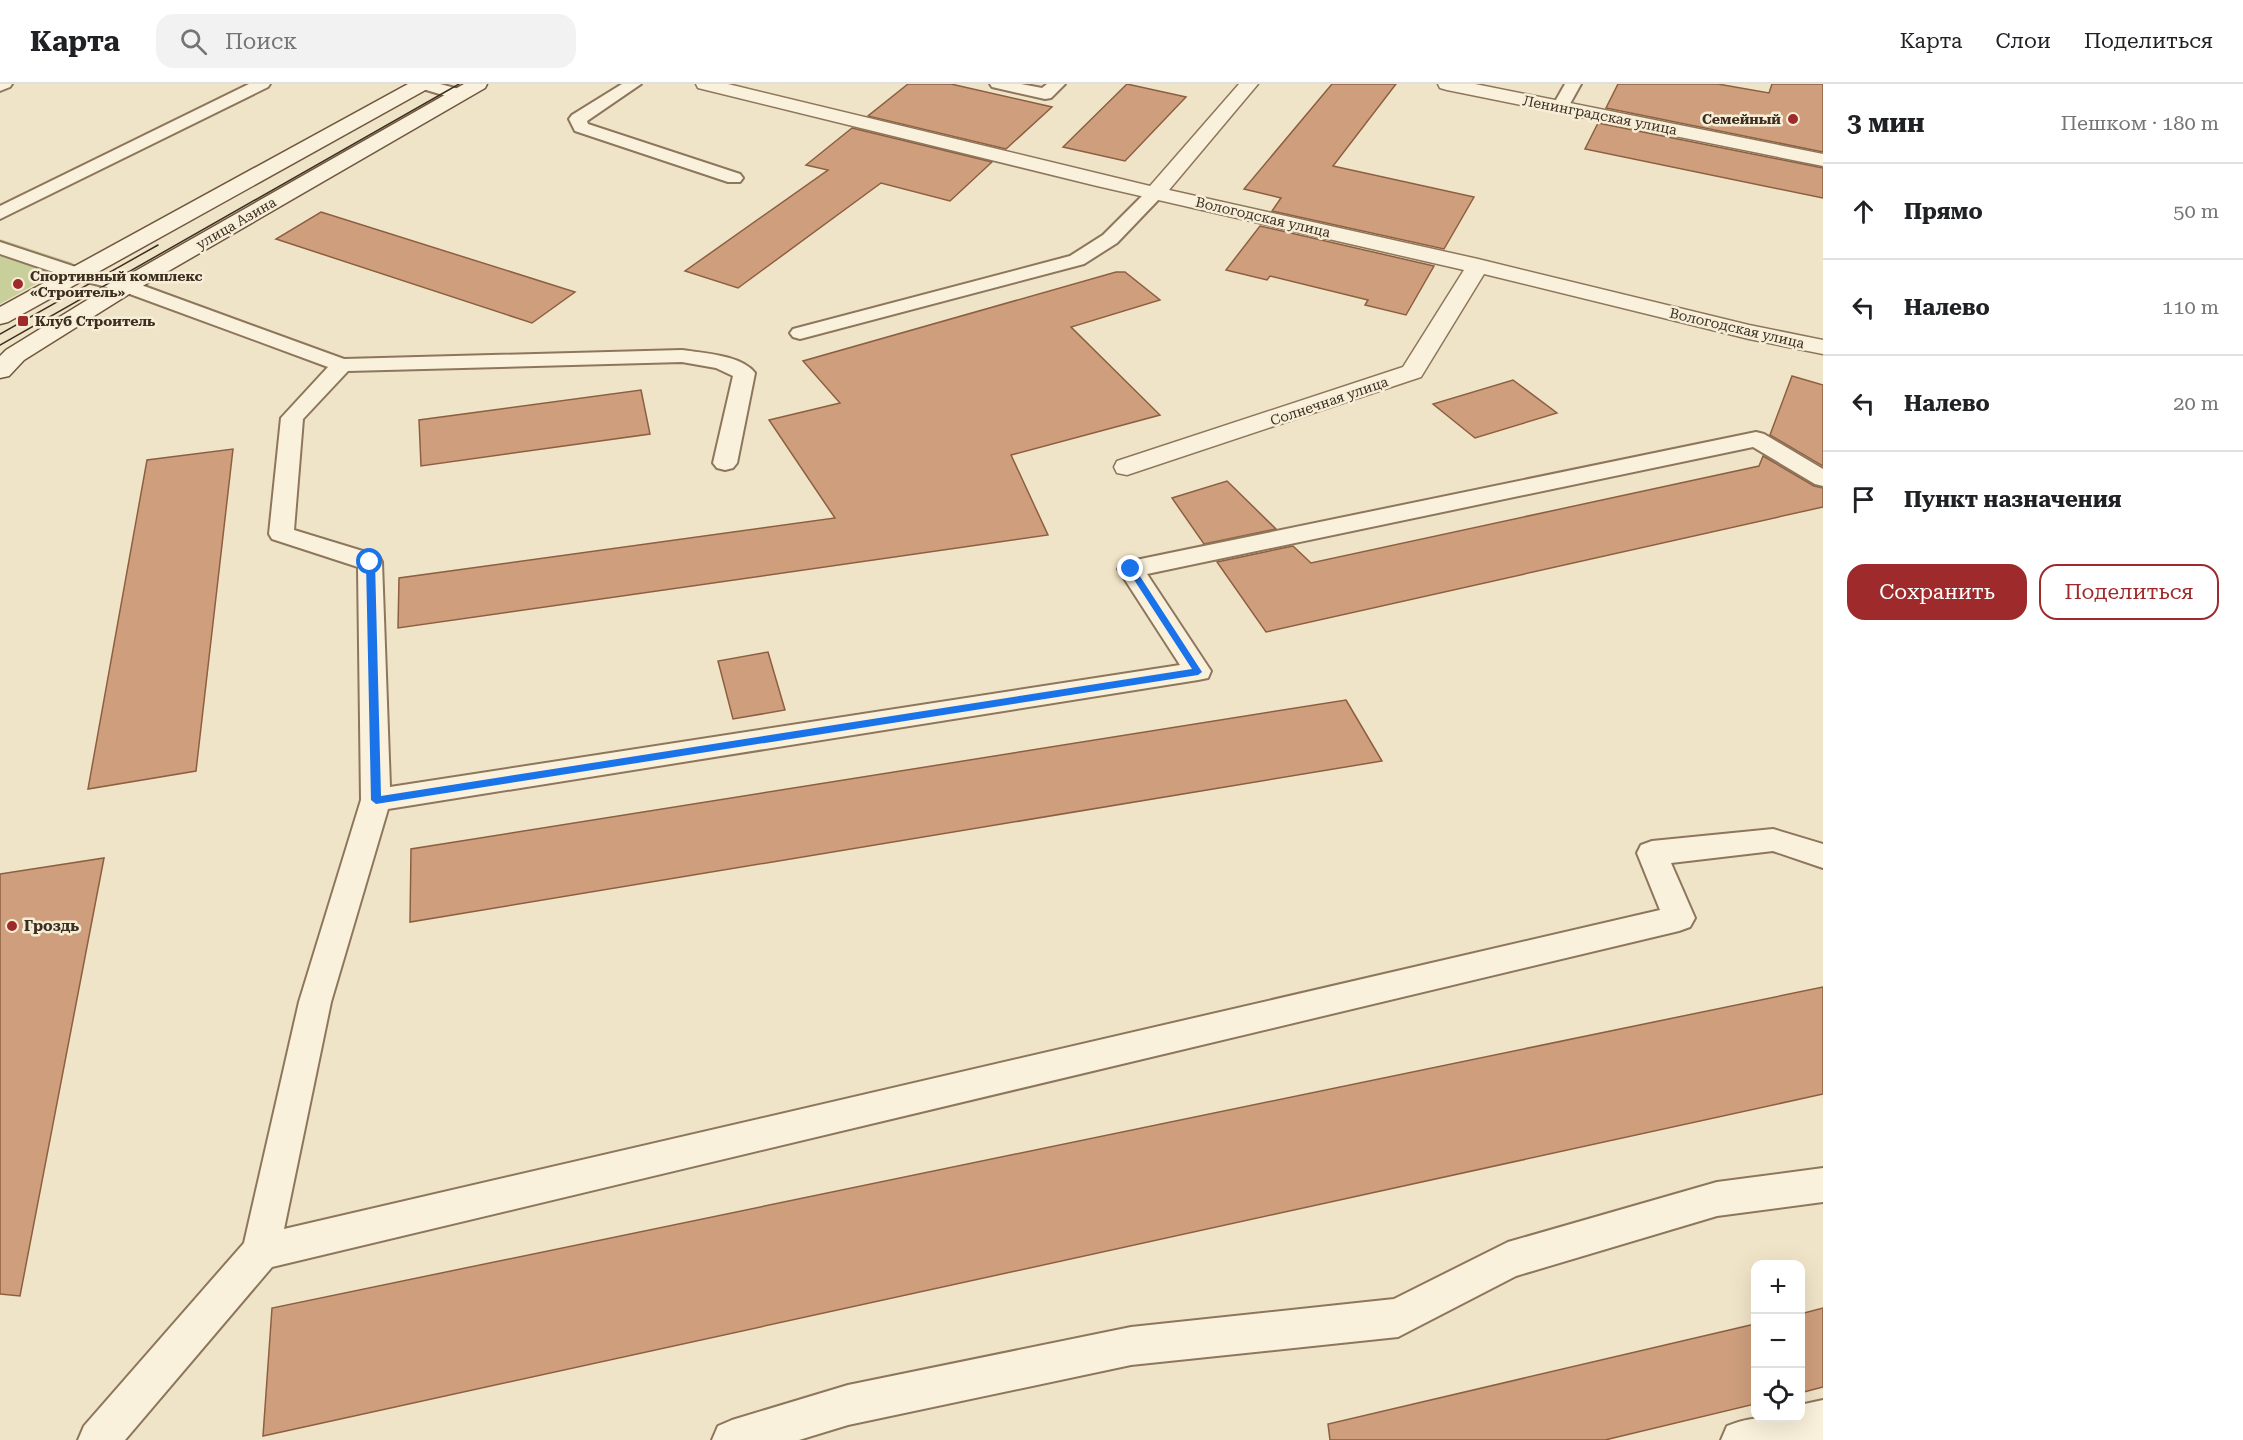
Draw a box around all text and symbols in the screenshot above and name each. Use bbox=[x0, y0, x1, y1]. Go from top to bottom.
search box bbox=[156, 14, 576, 68]
text: Карта bbox=[30, 25, 120, 58]
icon: search bbox=[177, 25, 210, 58]
text: Поиск bbox=[225, 29, 297, 54]
text: Карта bbox=[1900, 29, 1963, 53]
text: Слои bbox=[1996, 29, 2051, 53]
text: Поделиться bbox=[2084, 29, 2213, 53]
street label: Ленинградская улица bbox=[1521, 92, 1679, 138]
text: 3 мин bbox=[1847, 108, 1925, 138]
place label: Семейный bbox=[1702, 111, 1781, 127]
text: Пешком · 180 m bbox=[2061, 111, 2219, 135]
marker: Семейный bbox=[1786, 112, 1800, 126]
street label: улица Азина bbox=[193, 194, 279, 252]
street label: Вологодская улица bbox=[1194, 194, 1332, 240]
icon: ahead bbox=[1847, 195, 1880, 228]
text: Прямо bbox=[1904, 199, 1983, 224]
text: 50 m bbox=[2173, 199, 2219, 223]
place label: Спортивный комплекс «Строитель» bbox=[30, 268, 203, 300]
marker: Спортивный комплекс «Строитель» bbox=[11, 277, 25, 291]
icon: left bbox=[1847, 291, 1880, 324]
text: Налево bbox=[1904, 295, 1990, 320]
text: 110 m bbox=[2162, 295, 2219, 319]
street label: Вологодская улица bbox=[1668, 305, 1806, 351]
place label: Клуб Строитель bbox=[35, 313, 156, 329]
marker: Клуб Строитель bbox=[16, 314, 30, 328]
street label: Солнечная улица bbox=[1268, 373, 1390, 429]
icon: left bbox=[1847, 387, 1880, 420]
text: Налево bbox=[1904, 391, 1990, 416]
text: 20 m bbox=[2173, 391, 2219, 415]
icon: arrive bbox=[1847, 483, 1880, 516]
text: Пункт назначения bbox=[1904, 487, 2122, 512]
route start bbox=[356, 548, 382, 574]
route end bbox=[1117, 555, 1143, 581]
button: Сохранить bbox=[1847, 564, 2027, 620]
button: Поделиться bbox=[2039, 564, 2219, 620]
place label: Гроздь bbox=[24, 917, 79, 935]
marker: Гроздь bbox=[5, 919, 19, 933]
map controls bbox=[1751, 1260, 1805, 1422]
button: + bbox=[1751, 1260, 1805, 1314]
button: − bbox=[1751, 1314, 1805, 1368]
button: locate bbox=[1751, 1368, 1805, 1422]

